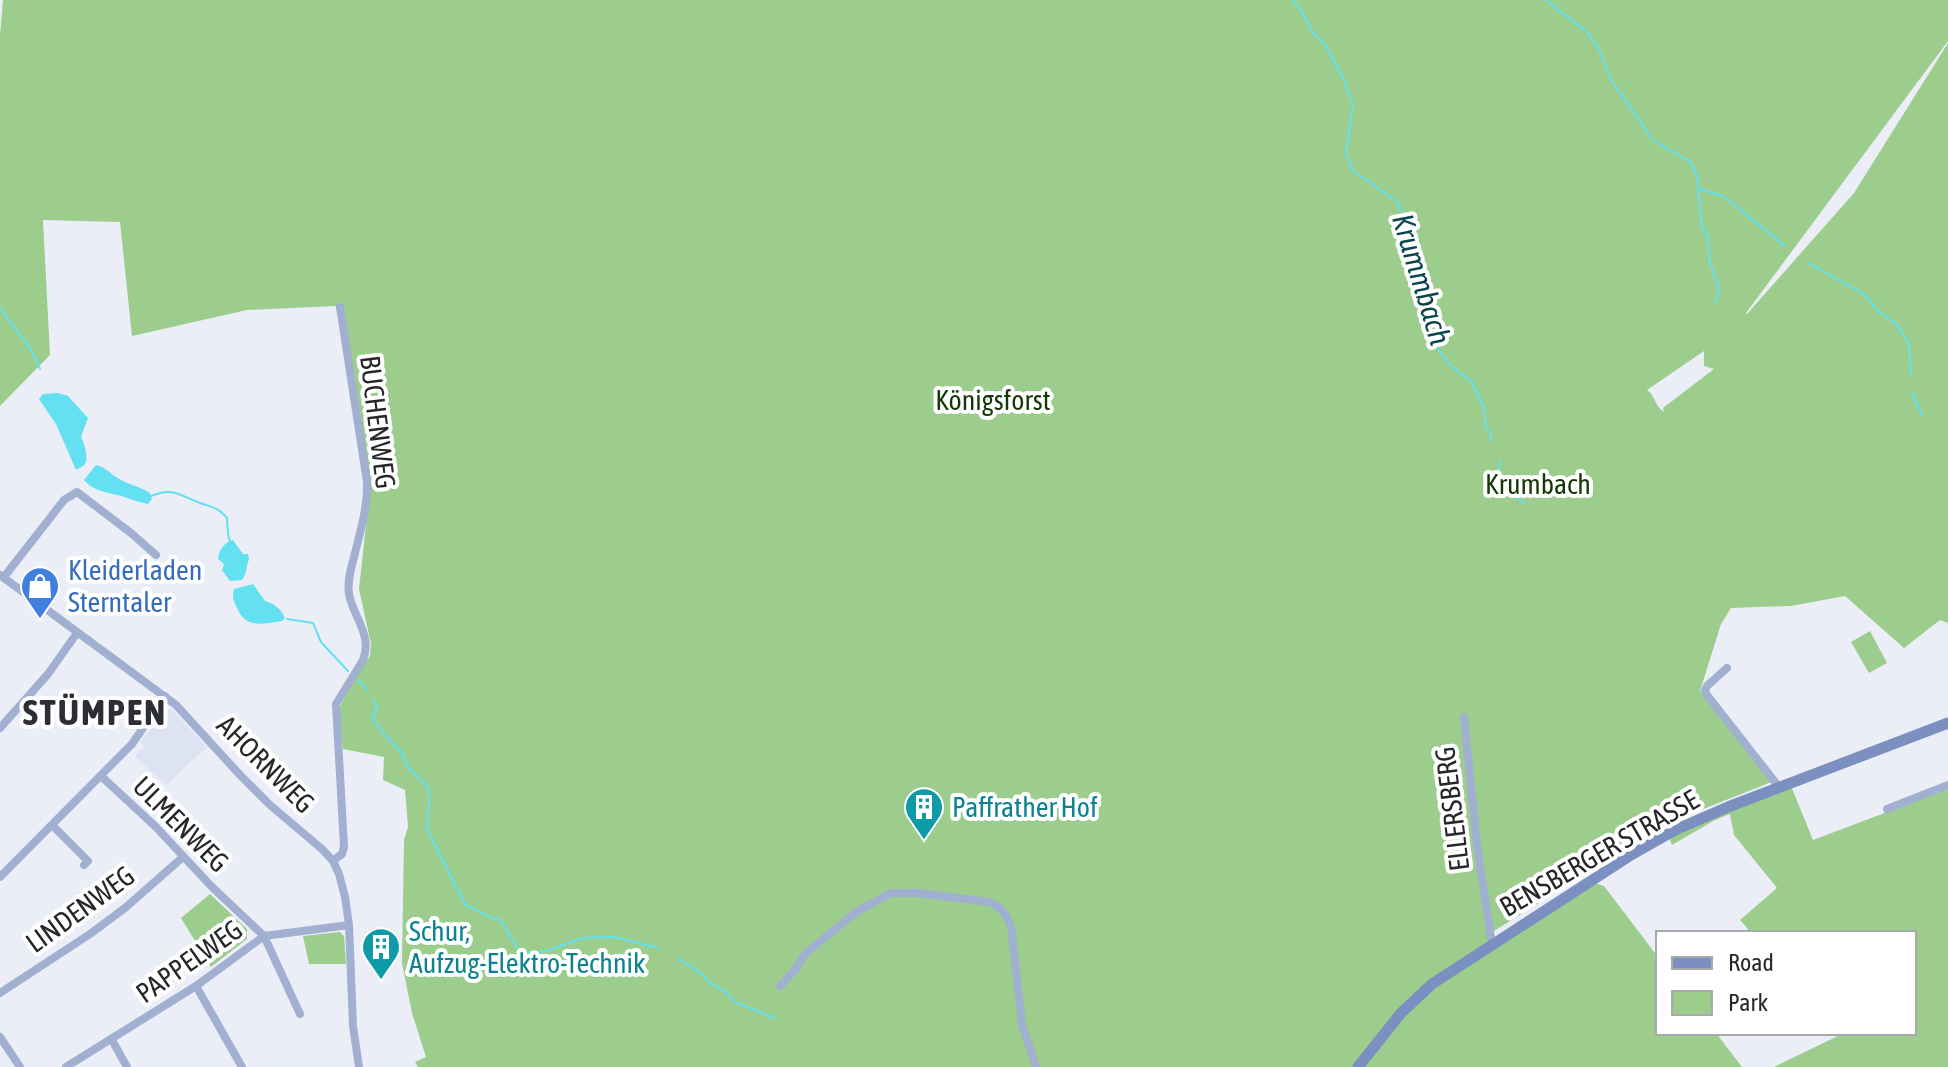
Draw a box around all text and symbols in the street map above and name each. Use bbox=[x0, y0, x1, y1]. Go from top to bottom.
water label: Krummbach bbox=[1386, 209, 1458, 349]
street label: BUCHENWEG bbox=[354, 353, 402, 491]
park label: Königsforst bbox=[935, 384, 1051, 416]
park label: Krumbach bbox=[1485, 468, 1591, 500]
place label: Kleiderladen Sterntaler bbox=[68, 554, 202, 618]
shop icon: Kleiderladen Sterntaler bbox=[19, 565, 61, 620]
district label: STÜMPEN bbox=[23, 691, 167, 733]
street label: AHORNWEG bbox=[211, 709, 321, 819]
street label: ELLERSBERG bbox=[1428, 745, 1476, 873]
street label: ULMENWEG bbox=[127, 770, 235, 878]
street label: BENSBERGER STRASSE bbox=[1494, 783, 1704, 923]
building icon: Paffrather Hof bbox=[903, 786, 945, 841]
place label: Paffrather Hof bbox=[952, 791, 1098, 823]
street label: LINDENWEG bbox=[20, 859, 140, 959]
street label: PAPPELWEG bbox=[130, 913, 248, 1009]
place label: Schur, Aufzug-Elektro-Technik bbox=[409, 915, 645, 979]
building icon: Schur, Aufzug-Elektro-Technik bbox=[360, 926, 402, 981]
legend bbox=[1656, 931, 1916, 1035]
text: Road bbox=[1728, 949, 1774, 976]
text: Park bbox=[1728, 989, 1769, 1016]

